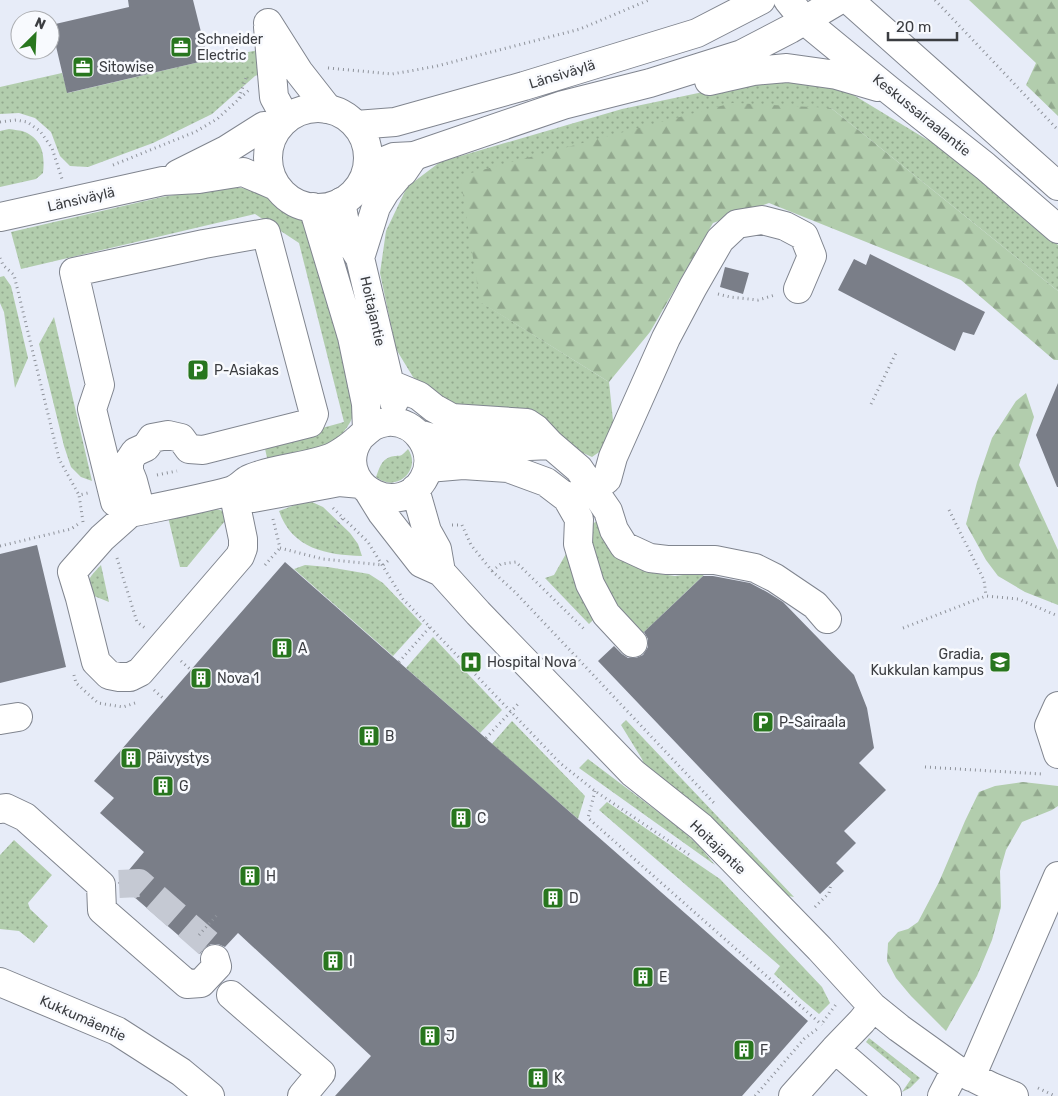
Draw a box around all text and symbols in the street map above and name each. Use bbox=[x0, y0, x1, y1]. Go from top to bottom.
north arrow bbox=[10, 10, 60, 60]
scale bar bbox=[888, 10, 957, 42]
text: N bbox=[32, 14, 48, 33]
text: 20 m bbox=[896, 18, 931, 36]
place label: Schneider Electric bbox=[197, 31, 264, 64]
office icon: Schneider Electric bbox=[169, 35, 193, 59]
office icon: Sitowise bbox=[71, 55, 95, 79]
street label: Länsiväylä bbox=[527, 56, 597, 93]
place label: Sitowise bbox=[99, 59, 154, 76]
street label: Keskussairaalantie bbox=[869, 71, 974, 160]
street label: Länsiväylä bbox=[46, 183, 116, 215]
street label: Hoitajantie bbox=[356, 275, 389, 348]
parking icon: P-Asiakas bbox=[186, 358, 210, 382]
place label: P-Asiakas bbox=[214, 362, 279, 379]
building icon: A bbox=[270, 636, 294, 660]
place label: A bbox=[298, 640, 308, 657]
place label: Gradia, Kukkulan kampus bbox=[870, 646, 984, 679]
hospital icon: Hospital Nova bbox=[459, 650, 483, 674]
school or university icon: Gradia, Kukkulan kampus bbox=[988, 650, 1012, 674]
place label: Hospital Nova bbox=[487, 654, 577, 671]
building icon: Nova 1 bbox=[189, 666, 213, 690]
place label: Nova 1 bbox=[217, 670, 259, 687]
parking icon: P-Sairaala bbox=[751, 710, 775, 734]
place label: P-Sairaala bbox=[779, 714, 846, 731]
building icon: B bbox=[357, 724, 381, 748]
place label: B bbox=[385, 728, 394, 745]
building icon: Päivystys bbox=[119, 746, 143, 770]
place label: Päivystys bbox=[147, 750, 210, 767]
building icon: G bbox=[151, 774, 175, 798]
place label: G bbox=[179, 778, 189, 795]
building icon: C bbox=[449, 806, 473, 830]
place label: C bbox=[477, 810, 486, 827]
street label: Hoitajantie bbox=[686, 817, 749, 878]
building icon: H bbox=[238, 864, 262, 888]
place label: H bbox=[266, 868, 276, 885]
building icon: D bbox=[541, 886, 565, 910]
place label: D bbox=[569, 890, 579, 907]
building icon: I bbox=[321, 949, 345, 973]
place label: I bbox=[349, 953, 353, 970]
building icon: E bbox=[631, 965, 655, 989]
place label: E bbox=[659, 969, 667, 986]
street label: Kukkumäentie bbox=[37, 992, 129, 1045]
building icon: J bbox=[418, 1024, 442, 1048]
place label: J bbox=[446, 1028, 455, 1045]
building icon: F bbox=[732, 1038, 756, 1062]
place label: F bbox=[760, 1042, 768, 1059]
building icon: K bbox=[526, 1066, 550, 1090]
place label: K bbox=[554, 1070, 563, 1087]

